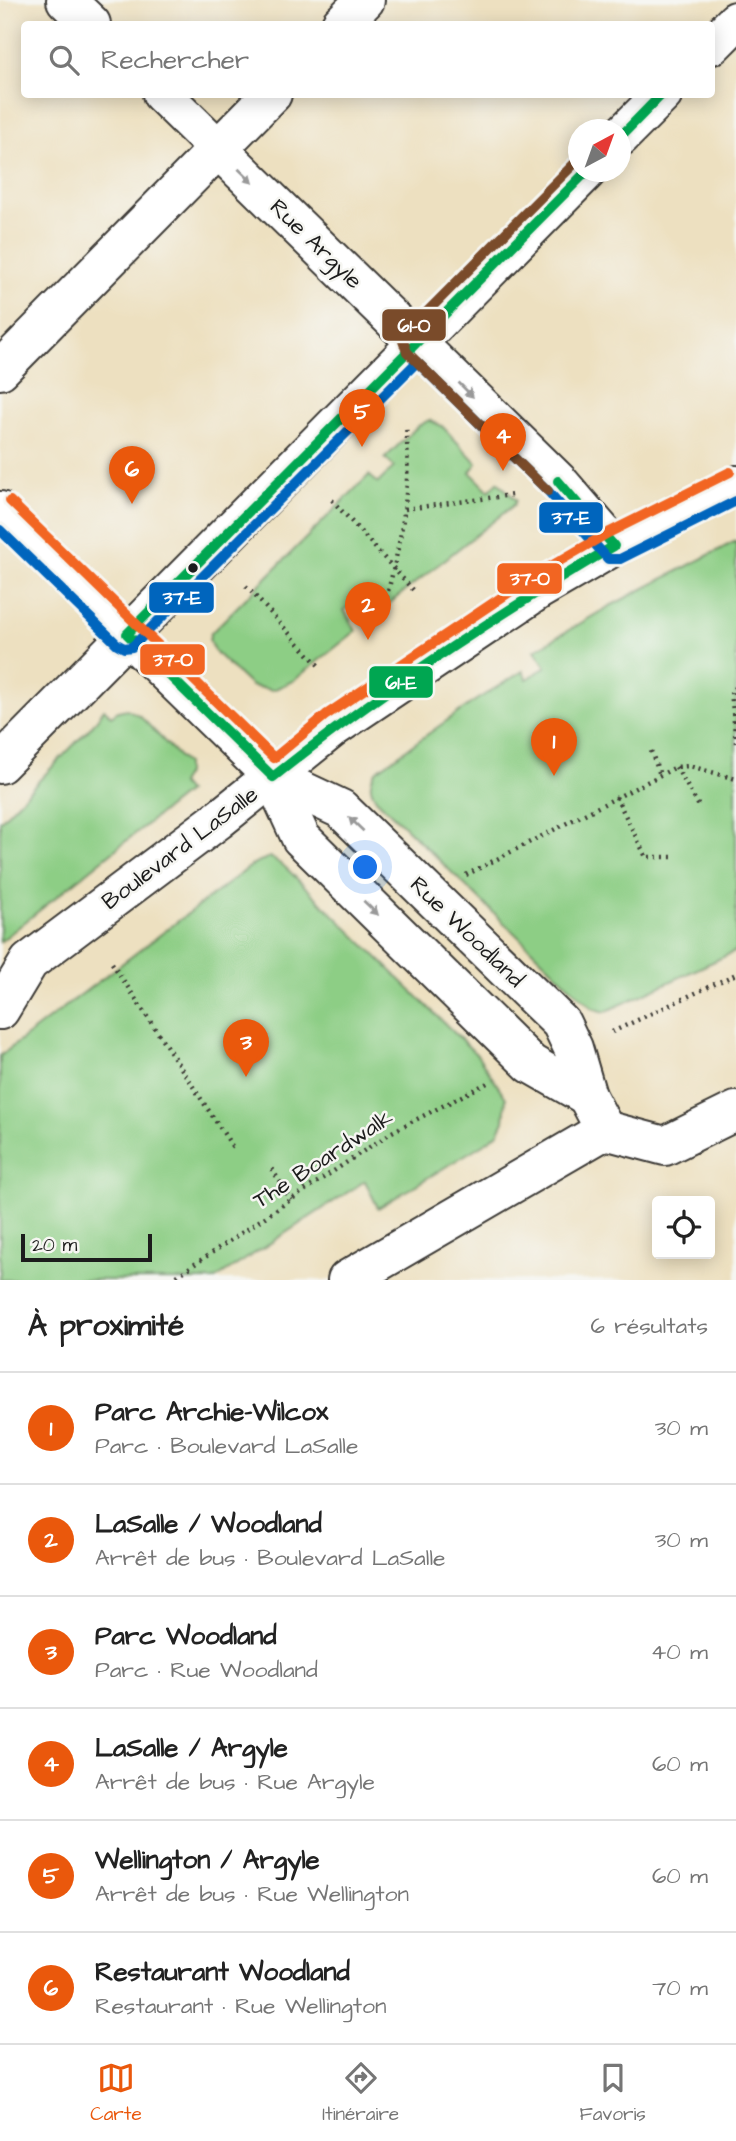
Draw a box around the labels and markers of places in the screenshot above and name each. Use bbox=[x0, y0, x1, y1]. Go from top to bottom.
pin: 5 bbox=[339, 389, 385, 447]
pin: 4 bbox=[480, 413, 526, 471]
pin: 6 bbox=[109, 446, 155, 504]
unlabelled marker bbox=[186, 561, 200, 575]
pin: 2 bbox=[345, 582, 391, 640]
pin: 1 bbox=[531, 718, 577, 776]
pin: 3 bbox=[223, 1019, 269, 1077]

